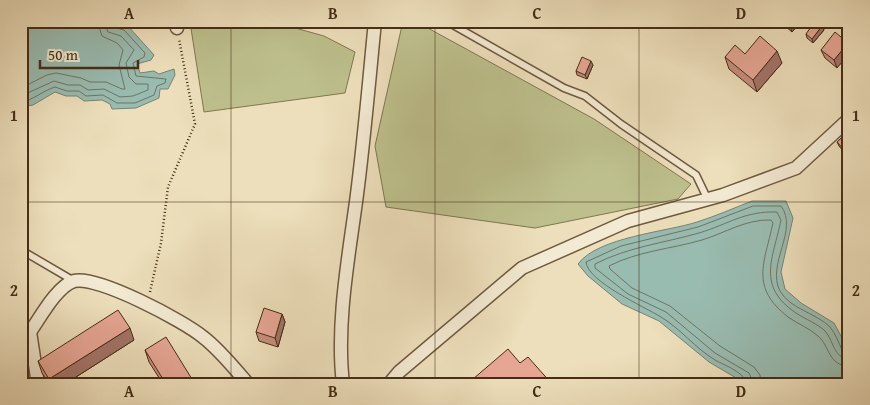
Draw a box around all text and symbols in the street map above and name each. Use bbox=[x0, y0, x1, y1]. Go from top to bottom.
text: A bbox=[124, 1, 135, 25]
text: B bbox=[328, 1, 338, 25]
text: C bbox=[532, 1, 542, 25]
text: D bbox=[736, 1, 746, 25]
scale bar bbox=[40, 38, 138, 70]
text: 50 m bbox=[48, 44, 79, 65]
text: 1 bbox=[10, 103, 18, 127]
text: 1 bbox=[852, 103, 860, 127]
text: 2 bbox=[10, 278, 18, 302]
text: 2 bbox=[852, 278, 860, 302]
text: A bbox=[124, 379, 135, 403]
text: B bbox=[328, 379, 338, 403]
text: C bbox=[532, 379, 542, 403]
text: D bbox=[736, 379, 746, 403]

